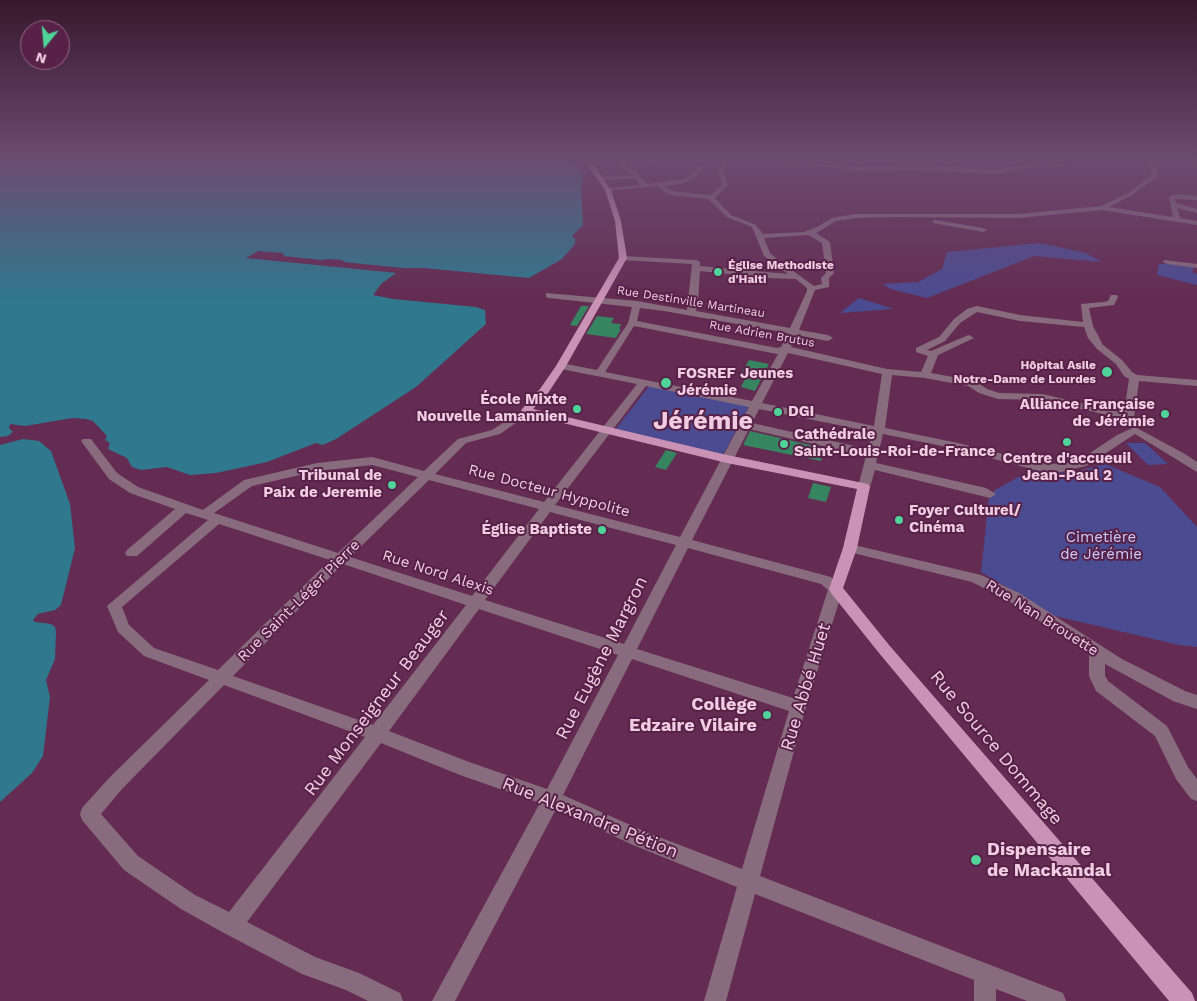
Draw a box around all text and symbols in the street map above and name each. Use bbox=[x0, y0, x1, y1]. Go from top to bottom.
north arrow bbox=[20, 20, 70, 70]
text: N bbox=[34, 49, 48, 68]
place label: Église Methodiste d'Haiti bbox=[728, 258, 834, 286]
marker: Église Methodiste d'Haiti bbox=[712, 266, 724, 278]
street label: Rue Destinville Martineau bbox=[616, 283, 766, 321]
street label: Rue Adrien Brutus bbox=[708, 318, 816, 350]
place label: Hôpital Asile Notre-Dame de Lourdes bbox=[954, 358, 1096, 386]
place label: FOSREF Jeunes Jérémie bbox=[677, 365, 793, 400]
marker: Hôpital Asile Notre-Dame de Lourdes bbox=[1100, 365, 1114, 379]
marker: FOSREF Jeunes Jérémie bbox=[659, 376, 673, 390]
place label: École Mixte Nouvelle Lamannien bbox=[416, 391, 567, 426]
place label: Alliance Française de Jérémie bbox=[1020, 396, 1155, 431]
marker: École Mixte Nouvelle Lamannien bbox=[571, 403, 583, 415]
place label: DGI bbox=[788, 403, 814, 421]
marker: DGI bbox=[772, 406, 784, 418]
district label: Jérémie bbox=[653, 407, 753, 437]
marker: Alliance Française de Jérémie bbox=[1159, 408, 1171, 420]
place label: Cathédrale Saint-Louis-Roi-de-France bbox=[794, 426, 996, 461]
marker: Centre d'accueuil Jean-Paul 2 bbox=[1061, 436, 1073, 448]
marker: Cathédrale Saint-Louis-Roi-de-France bbox=[778, 438, 790, 450]
place label: Centre d'accueuil Jean-Paul 2 bbox=[1002, 450, 1132, 485]
street label: Rue Docteur Hyppolite bbox=[466, 461, 632, 521]
place label: Tribunal de Paix de Jeremie bbox=[263, 467, 382, 502]
marker: Tribunal de Paix de Jeremie bbox=[386, 479, 398, 491]
place label: Foyer Culturel/ Cinéma bbox=[909, 502, 1021, 537]
marker: Foyer Culturel/ Cinéma bbox=[893, 514, 905, 526]
place label: Église Baptiste bbox=[481, 521, 592, 539]
marker: Église Baptiste bbox=[596, 524, 608, 536]
park label: Cimetière de Jérémie bbox=[1060, 529, 1142, 564]
street label: Rue Saint-Léger Pierre bbox=[234, 536, 364, 666]
street label: Rue Nord Alexis bbox=[380, 547, 496, 599]
street label: Rue Eugène Margron bbox=[551, 573, 653, 743]
street label: Rue Nan Brouette bbox=[982, 576, 1102, 660]
street label: Rue Monseigneur Beauger bbox=[300, 606, 454, 800]
street label: Rue Abbé Huet bbox=[776, 621, 836, 753]
street label: Rue Source Dommage bbox=[925, 666, 1067, 830]
place label: Collège Edzaire Vilaire bbox=[629, 694, 757, 736]
marker: Collège Edzaire Vilaire bbox=[761, 709, 773, 721]
street label: Rue Alexandre Pétion bbox=[499, 773, 681, 863]
place label: Dispensaire de Mackandal bbox=[987, 839, 1111, 882]
marker: Dispensaire de Mackandal bbox=[969, 853, 983, 867]

